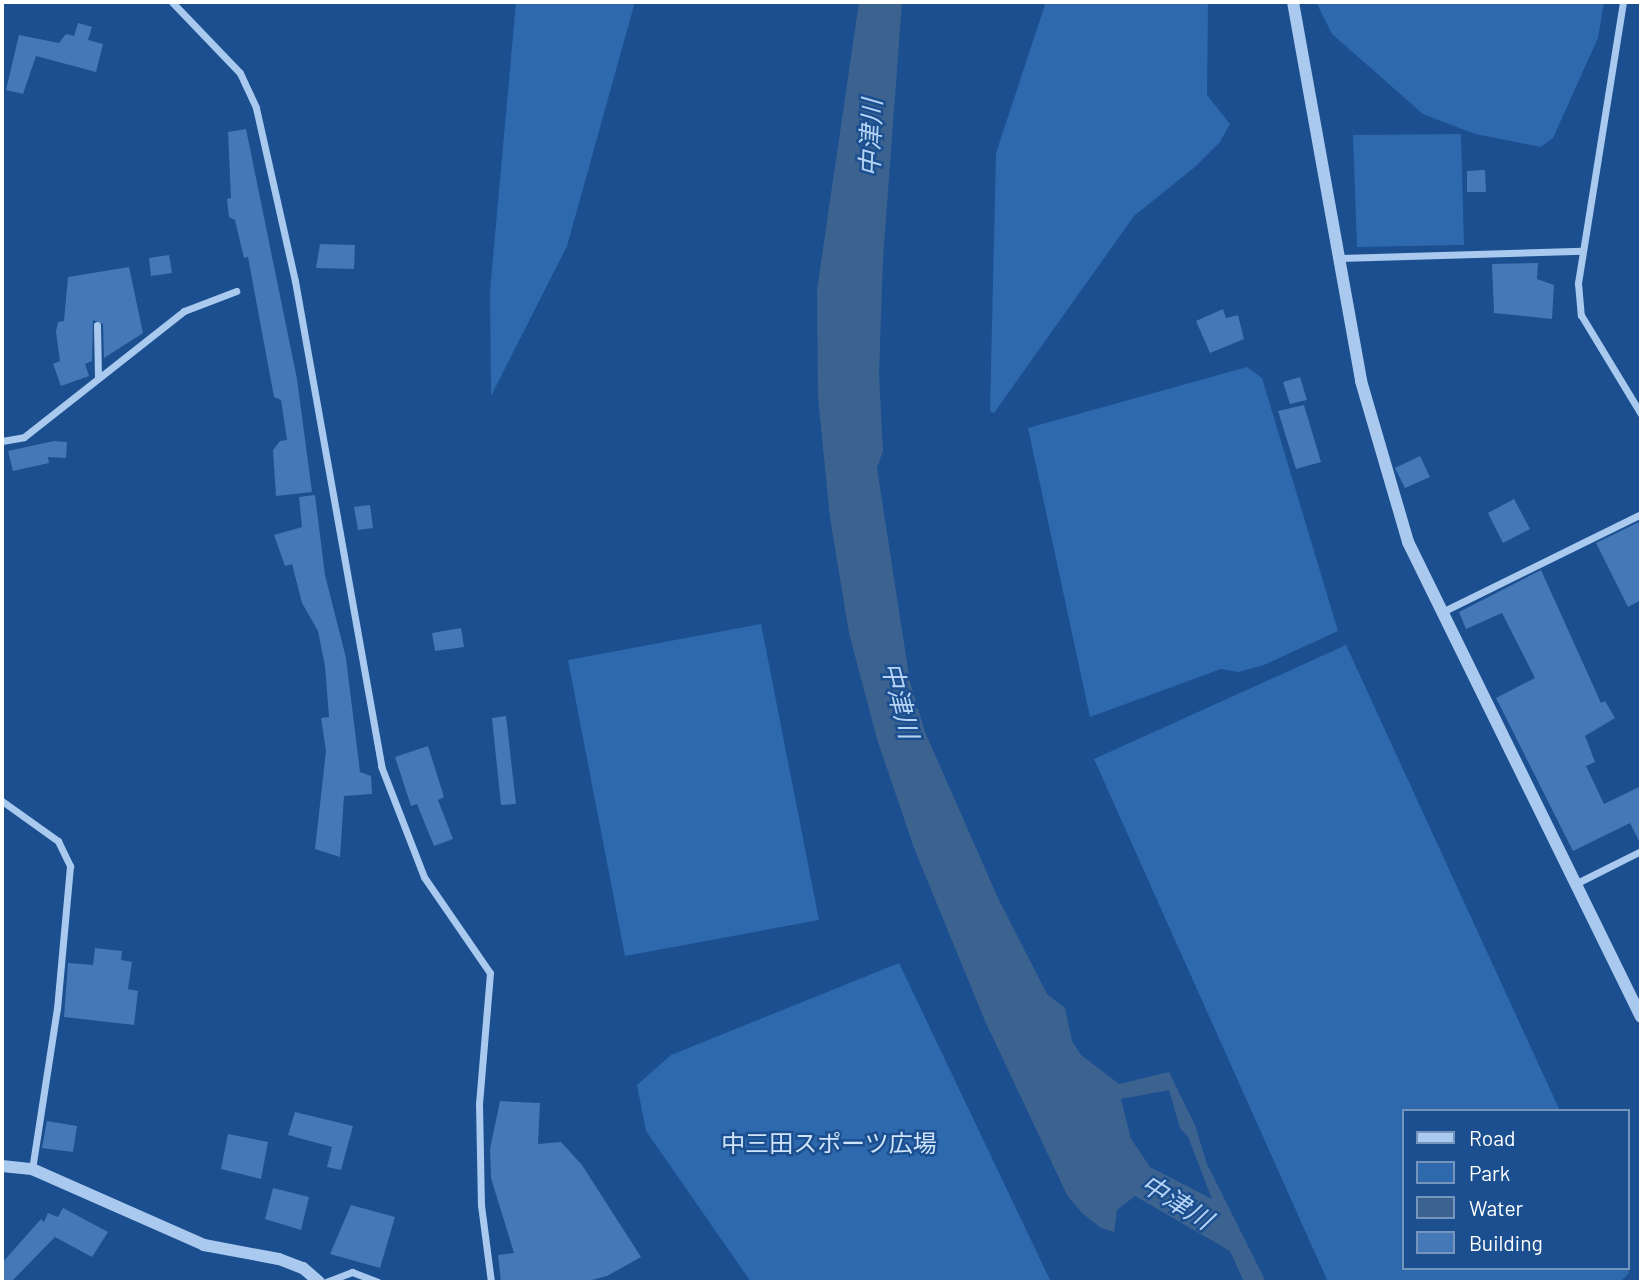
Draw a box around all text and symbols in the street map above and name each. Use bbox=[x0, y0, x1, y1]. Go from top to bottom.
water label: 中津川 bbox=[853, 98, 887, 178]
water label: 中津川 bbox=[876, 658, 926, 742]
legend bbox=[1402, 1109, 1629, 1270]
text: Road bbox=[1469, 1125, 1515, 1150]
park label: 中三田スポーツ広場 bbox=[721, 1129, 937, 1157]
text: Park bbox=[1469, 1160, 1510, 1185]
water label: 中津川 bbox=[1136, 1167, 1218, 1235]
text: Water bbox=[1469, 1195, 1523, 1220]
text: Building bbox=[1469, 1230, 1543, 1255]

